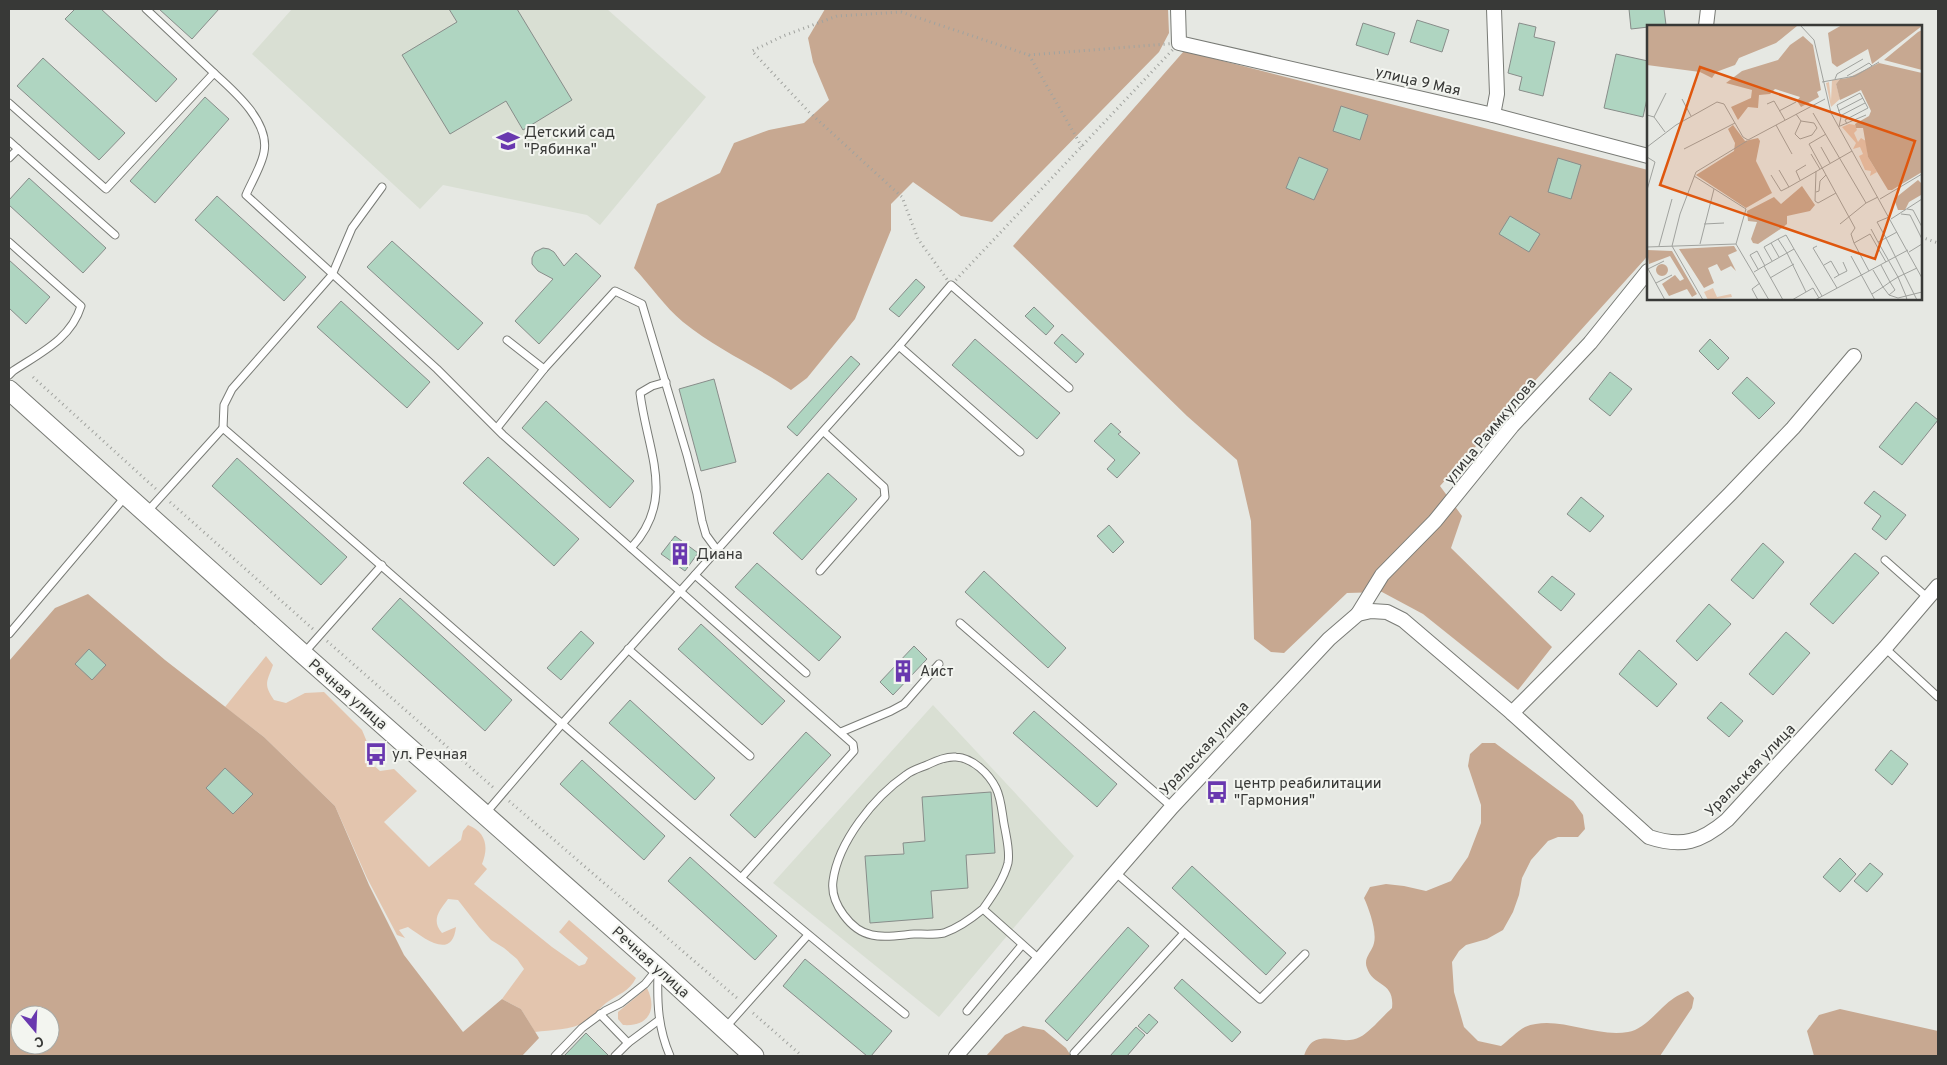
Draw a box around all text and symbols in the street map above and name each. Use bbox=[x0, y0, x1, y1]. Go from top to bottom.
inset map bbox=[1647, 25, 1922, 300]
street label: улица 9 Мая bbox=[1373, 63, 1462, 102]
place label: Детский сад "Рябинка" bbox=[524, 124, 615, 160]
school or university icon: Детский сад "Рябинка" bbox=[495, 128, 521, 154]
street label: улица Раимкулова bbox=[1441, 375, 1541, 489]
building icon: Диана bbox=[667, 541, 693, 567]
place label: Диана bbox=[696, 546, 743, 565]
street label: Речная улица bbox=[304, 656, 390, 735]
building icon: Аист bbox=[890, 658, 916, 684]
place label: Аист bbox=[920, 663, 954, 682]
street label: Уральская улица bbox=[1156, 698, 1254, 800]
street label: Уральская улица bbox=[1702, 720, 1800, 822]
bus stop icon: ул. Речная bbox=[363, 741, 389, 767]
place label: ул. Речная bbox=[392, 746, 467, 765]
place label: центр реабилитации "Гармония" bbox=[1234, 775, 1382, 811]
bus stop icon: центр реабилитации "Гармония" bbox=[1204, 779, 1230, 805]
street label: Речная улица bbox=[607, 923, 693, 1003]
north arrow bbox=[10, 1005, 60, 1055]
text: С bbox=[32, 1031, 46, 1050]

